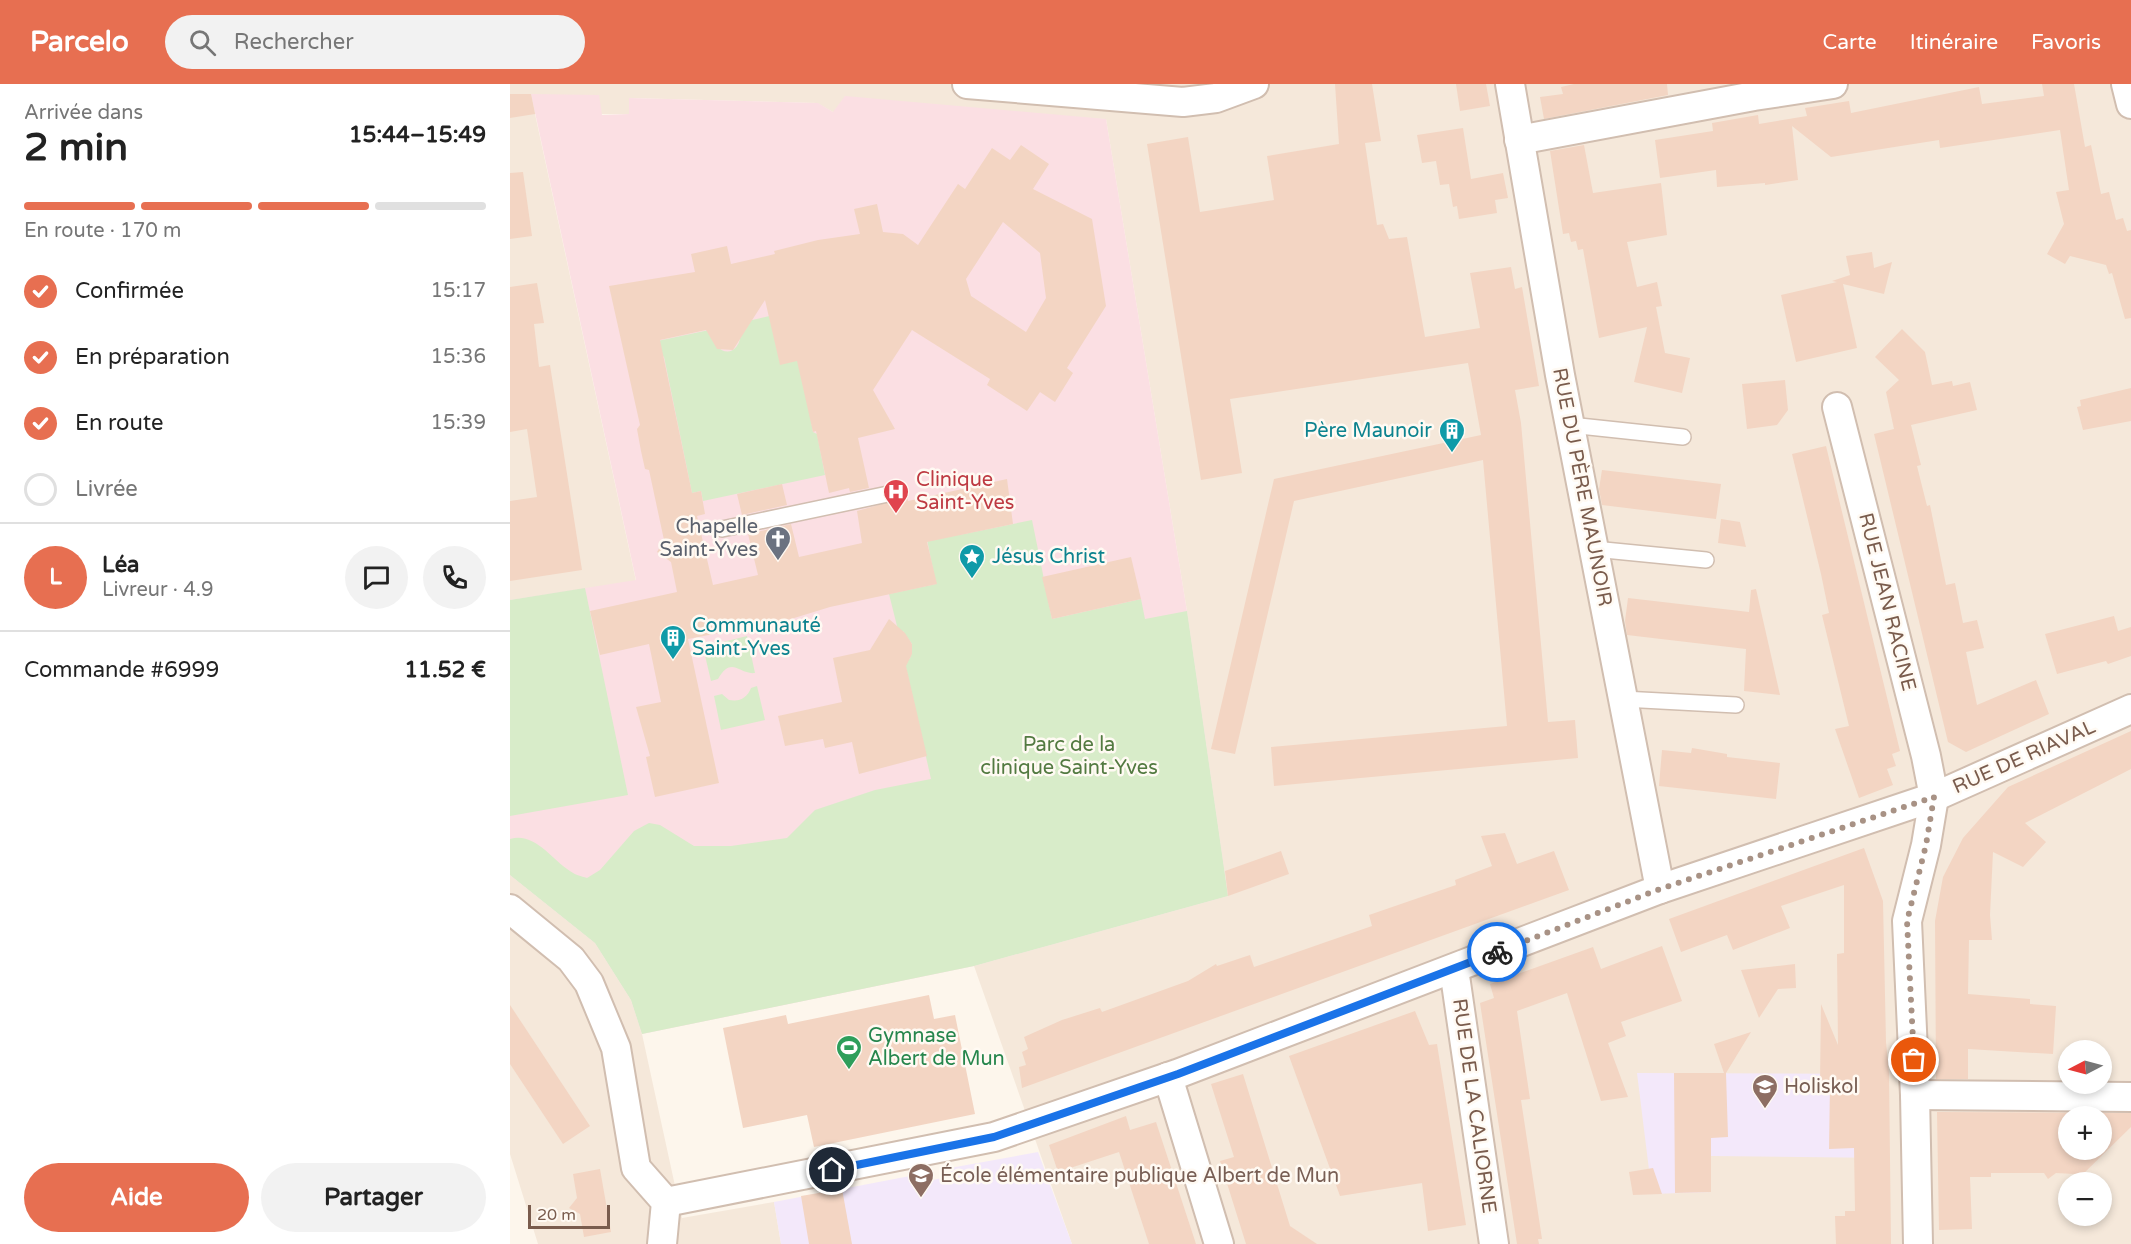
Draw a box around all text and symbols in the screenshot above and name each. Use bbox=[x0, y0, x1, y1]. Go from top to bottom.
search box bbox=[165, 15, 585, 69]
text: Parcelo bbox=[30, 25, 129, 59]
icon: search bbox=[186, 26, 219, 59]
text: Rechercher bbox=[234, 29, 354, 55]
text: Carte bbox=[1823, 30, 1877, 55]
text: Itinéraire bbox=[1910, 30, 1998, 55]
text: Favoris bbox=[2031, 30, 2101, 55]
text: Arrivée dans bbox=[24, 101, 143, 125]
text: 15:44–15:49 bbox=[349, 122, 486, 148]
text: 2 min bbox=[24, 124, 128, 171]
text: En route · 170 m bbox=[24, 219, 181, 243]
icon: check bbox=[24, 275, 57, 308]
text: Confirmée bbox=[75, 278, 184, 304]
text: 15:17 bbox=[431, 279, 486, 303]
icon: check bbox=[24, 341, 57, 374]
text: En préparation bbox=[75, 344, 230, 370]
text: 15:36 bbox=[431, 345, 486, 369]
street label: RUE DU PÈRE MAUNOIR bbox=[1547, 366, 1618, 608]
icon: check bbox=[24, 407, 57, 440]
text: En route bbox=[75, 410, 164, 436]
text: 15:39 bbox=[431, 411, 486, 435]
building icon: Père Maunoir bbox=[1437, 416, 1467, 454]
place label: Père Maunoir bbox=[1304, 419, 1432, 443]
place label: Clinique Saint-Yves bbox=[916, 468, 1014, 515]
text: Livrée bbox=[75, 476, 138, 502]
hospital icon: Clinique Saint-Yves bbox=[881, 477, 911, 515]
street label: RUE JEAN RACINE bbox=[1853, 510, 1921, 694]
place label: Chapelle Saint-Yves bbox=[660, 515, 758, 562]
church icon: Chapelle Saint-Yves bbox=[763, 524, 793, 562]
place icon: Jésus Christ bbox=[957, 542, 987, 580]
place label: Jésus Christ bbox=[992, 545, 1105, 569]
button: chat bbox=[345, 546, 408, 609]
button: phone bbox=[423, 546, 486, 609]
text: Léa bbox=[102, 552, 140, 578]
text: L bbox=[49, 564, 62, 590]
text: Livreur · 4.9 bbox=[102, 578, 214, 602]
place label: Communauté Saint-Yves bbox=[692, 614, 821, 661]
building icon: Communauté Saint-Yves bbox=[658, 623, 688, 661]
text: Commande #6999 bbox=[24, 657, 219, 683]
text: 11.52 € bbox=[404, 657, 486, 683]
street label: RUE DE RIAVAL bbox=[1949, 715, 2100, 799]
park label: Parc de la clinique Saint-Yves bbox=[980, 733, 1158, 780]
courier bbox=[1467, 922, 1527, 982]
icon: bike bbox=[1481, 936, 1514, 969]
street label: RUE DE LA CALIORNE bbox=[1447, 997, 1501, 1215]
place label: Gymnase Albert de Mun bbox=[868, 1024, 1005, 1071]
sports icon: Gymnase Albert de Mun bbox=[834, 1033, 864, 1071]
pin bbox=[1888, 1034, 1939, 1085]
north arrow bbox=[2058, 1040, 2112, 1094]
map controls bbox=[2058, 1040, 2112, 1226]
icon: bag bbox=[1897, 1043, 1930, 1076]
school or university icon: Holiskol bbox=[1750, 1072, 1780, 1110]
place label: Holiskol bbox=[1784, 1075, 1858, 1099]
button: + bbox=[2058, 1106, 2112, 1160]
pin bbox=[806, 1144, 857, 1195]
icon: home bbox=[815, 1153, 848, 1186]
school or university icon: École élémentaire publique Albert de Mun bbox=[906, 1161, 936, 1199]
button: Aide bbox=[24, 1163, 249, 1232]
button: Partager bbox=[261, 1163, 486, 1232]
place label: École élémentaire publique Albert de Mun bbox=[940, 1163, 1339, 1188]
button: − bbox=[2058, 1172, 2112, 1226]
scale bar bbox=[528, 1202, 610, 1230]
text: 20 m bbox=[537, 1205, 576, 1225]

